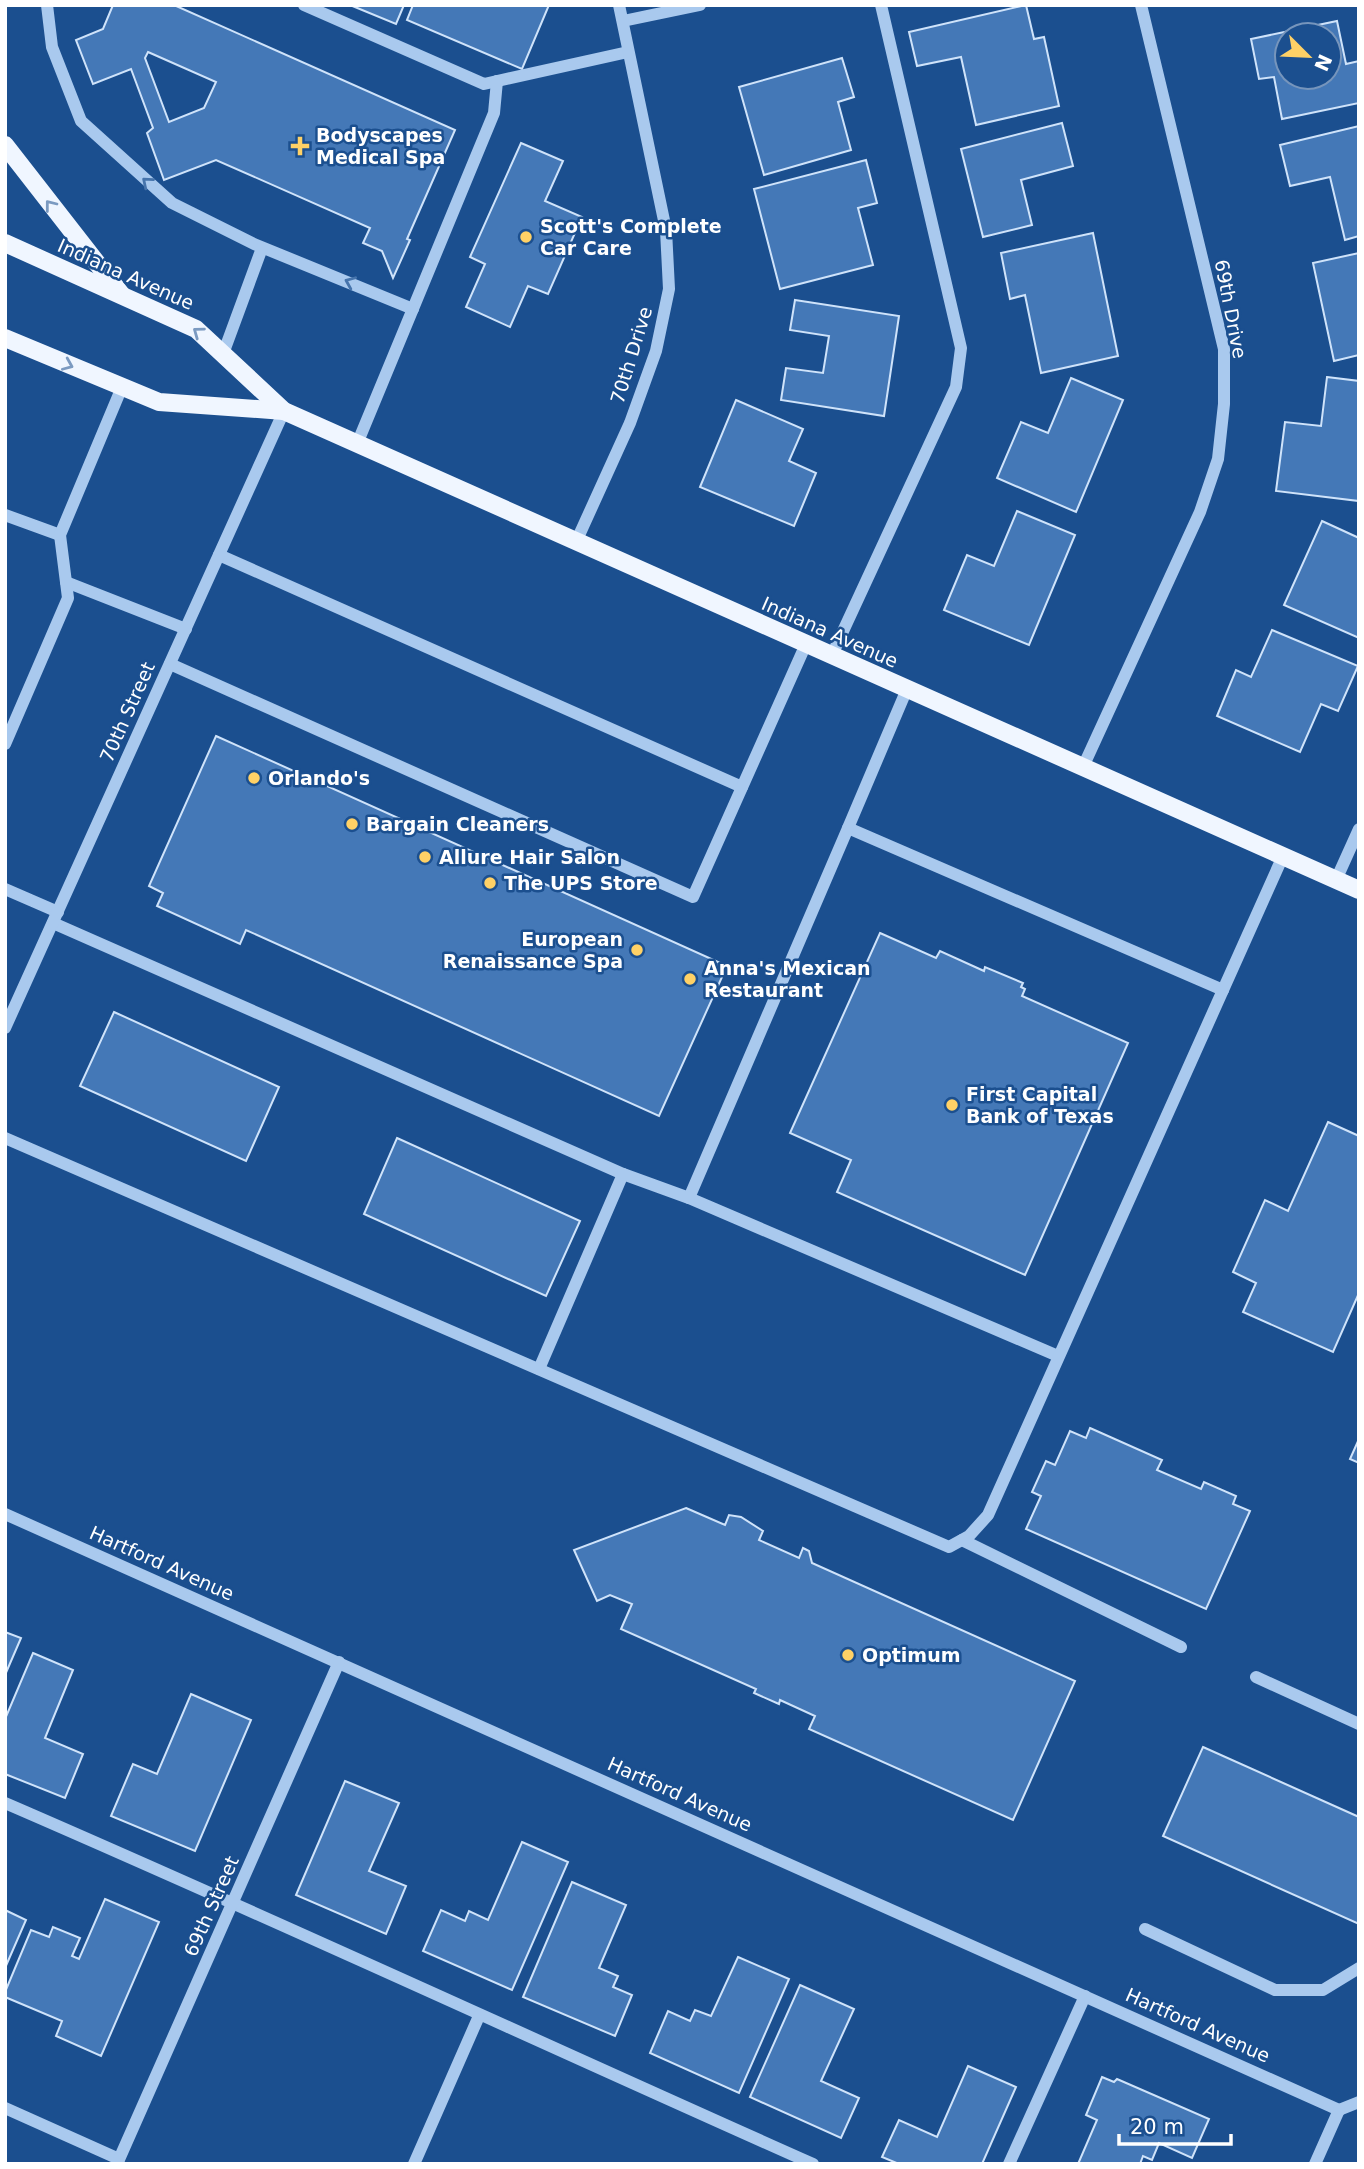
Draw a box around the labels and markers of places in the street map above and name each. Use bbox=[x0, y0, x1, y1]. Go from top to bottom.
place label: Bodyscapes Medical Spa bbox=[316, 124, 445, 168]
marker: Bodyscapes Medical Spa bbox=[290, 136, 310, 156]
place label: Scott's Complete Car Care bbox=[540, 215, 722, 259]
marker: Scott's Complete Car Care bbox=[518, 229, 534, 245]
place label: Orlando's bbox=[268, 767, 370, 789]
marker: Orlando's bbox=[246, 770, 262, 786]
place label: Bargain Cleaners bbox=[366, 813, 549, 835]
marker: Bargain Cleaners bbox=[344, 816, 360, 832]
place label: Allure Hair Salon bbox=[439, 846, 620, 868]
marker: Allure Hair Salon bbox=[417, 849, 433, 865]
place label: The UPS Store bbox=[504, 872, 658, 894]
marker: The UPS Store bbox=[482, 875, 498, 891]
place label: European Renaissance Spa bbox=[443, 928, 623, 972]
marker: European Renaissance Spa bbox=[629, 942, 645, 958]
place label: Anna's Mexican Restaurant bbox=[704, 957, 871, 1001]
marker: Anna's Mexican Restaurant bbox=[682, 971, 698, 987]
place label: First Capital Bank of Texas bbox=[966, 1083, 1114, 1127]
marker: First Capital Bank of Texas bbox=[944, 1097, 960, 1113]
place label: Optimum bbox=[862, 1644, 960, 1666]
marker: Optimum bbox=[840, 1647, 856, 1663]

